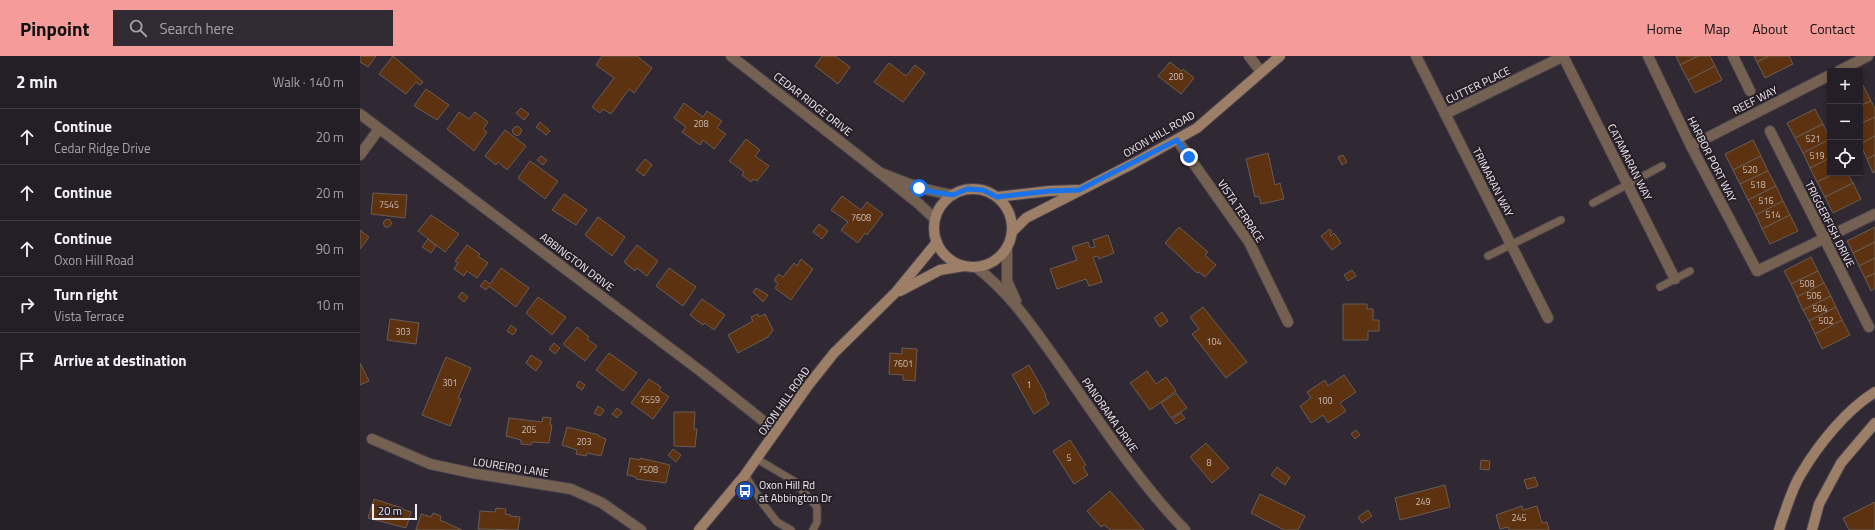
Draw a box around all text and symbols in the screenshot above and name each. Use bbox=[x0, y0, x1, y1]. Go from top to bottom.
search box bbox=[113, 10, 393, 46]
text: Pinpoint bbox=[20, 14, 89, 43]
icon: search bbox=[127, 17, 149, 39]
text: Search here bbox=[159, 17, 234, 40]
text: Home bbox=[1647, 18, 1682, 39]
text: Map bbox=[1704, 18, 1730, 39]
text: About bbox=[1752, 18, 1788, 39]
text: Contact bbox=[1810, 18, 1855, 39]
street label: CUTTER PLACE bbox=[1443, 62, 1513, 108]
street label: CEDAR RIDGE DRIVE bbox=[770, 68, 856, 140]
map controls bbox=[1827, 68, 1863, 176]
button: + bbox=[1827, 68, 1863, 104]
text: 2 min bbox=[16, 69, 57, 95]
house number: 200 bbox=[1168, 70, 1184, 83]
text: Walk · 140 m bbox=[273, 72, 344, 92]
street label: REEF WAY bbox=[1730, 82, 1780, 118]
button: − bbox=[1827, 104, 1863, 140]
street label: OXON HILL ROAD bbox=[1120, 107, 1198, 161]
street label: HARBOR PORT WAY bbox=[1684, 113, 1741, 205]
text: Continue bbox=[54, 115, 112, 138]
house number: 208 bbox=[693, 117, 709, 130]
street label: CATAMARAN WAY bbox=[1604, 121, 1656, 203]
icon: ahead bbox=[16, 126, 38, 148]
text: 20 m bbox=[316, 127, 344, 147]
house number: 521 bbox=[1805, 132, 1821, 145]
text: Cedar Ridge Drive bbox=[54, 138, 151, 158]
button: locate bbox=[1827, 140, 1863, 176]
street label: TRIMARAN WAY bbox=[1469, 145, 1517, 219]
route end bbox=[1180, 148, 1198, 166]
house number: 519 bbox=[1809, 149, 1825, 162]
house number: 520 bbox=[1742, 163, 1758, 176]
street label: VISTA TERRACE bbox=[1214, 176, 1268, 246]
house number: 518 bbox=[1750, 178, 1766, 191]
street label: TRIGGERFISH DRIVE bbox=[1801, 178, 1859, 270]
route start bbox=[910, 179, 928, 197]
text: Continue bbox=[54, 181, 112, 204]
icon: ahead bbox=[16, 182, 38, 204]
text: 20 m bbox=[316, 183, 344, 203]
house number: 516 bbox=[1758, 194, 1774, 207]
house number: 7545 bbox=[379, 198, 399, 211]
house number: 514 bbox=[1765, 208, 1781, 221]
house number: 7608 bbox=[851, 211, 871, 224]
text: Continue bbox=[54, 227, 112, 250]
street label: ABBINGTON DRIVE bbox=[537, 229, 617, 295]
icon: ahead bbox=[16, 238, 38, 260]
text: 90 m bbox=[316, 239, 344, 259]
text: Oxon Hill Road bbox=[54, 250, 134, 270]
house number: 508 bbox=[1799, 277, 1815, 290]
text: Turn right bbox=[54, 283, 118, 306]
house number: 506 bbox=[1806, 289, 1822, 302]
icon: right bbox=[16, 294, 38, 316]
text: 10 m bbox=[316, 295, 344, 315]
house number: 504 bbox=[1812, 302, 1828, 315]
text: Vista Terrace bbox=[54, 306, 124, 326]
house number: 502 bbox=[1818, 314, 1834, 327]
house number: 303 bbox=[395, 325, 411, 338]
house number: 104 bbox=[1206, 335, 1222, 348]
text: Arrive at destination bbox=[54, 349, 187, 372]
icon: arrive bbox=[16, 350, 38, 372]
house number: 7601 bbox=[893, 357, 913, 370]
street label: OXON HILL ROAD bbox=[754, 363, 814, 439]
street label: PANORAMA DRIVE bbox=[1078, 374, 1142, 456]
house number: 301 bbox=[442, 376, 458, 389]
house number: 1 bbox=[1026, 378, 1032, 391]
house number: 7559 bbox=[640, 393, 660, 406]
house number: 100 bbox=[1317, 394, 1333, 407]
house number: 205 bbox=[521, 423, 537, 436]
house number: 203 bbox=[576, 435, 592, 448]
house number: 5 bbox=[1066, 451, 1072, 464]
street label: LOUREIRO LANE bbox=[472, 453, 550, 481]
house number: 8 bbox=[1206, 456, 1212, 469]
house number: 7508 bbox=[638, 463, 658, 476]
place label: Oxon Hill Rd at Abbington Dr bbox=[759, 477, 832, 506]
bus stop icon: Oxon Hill Rd at Abbington Dr bbox=[734, 480, 756, 502]
house number: 249 bbox=[1415, 495, 1431, 508]
scale bar bbox=[372, 502, 417, 521]
text: 20 m bbox=[378, 503, 402, 519]
house number: 245 bbox=[1511, 511, 1527, 524]

